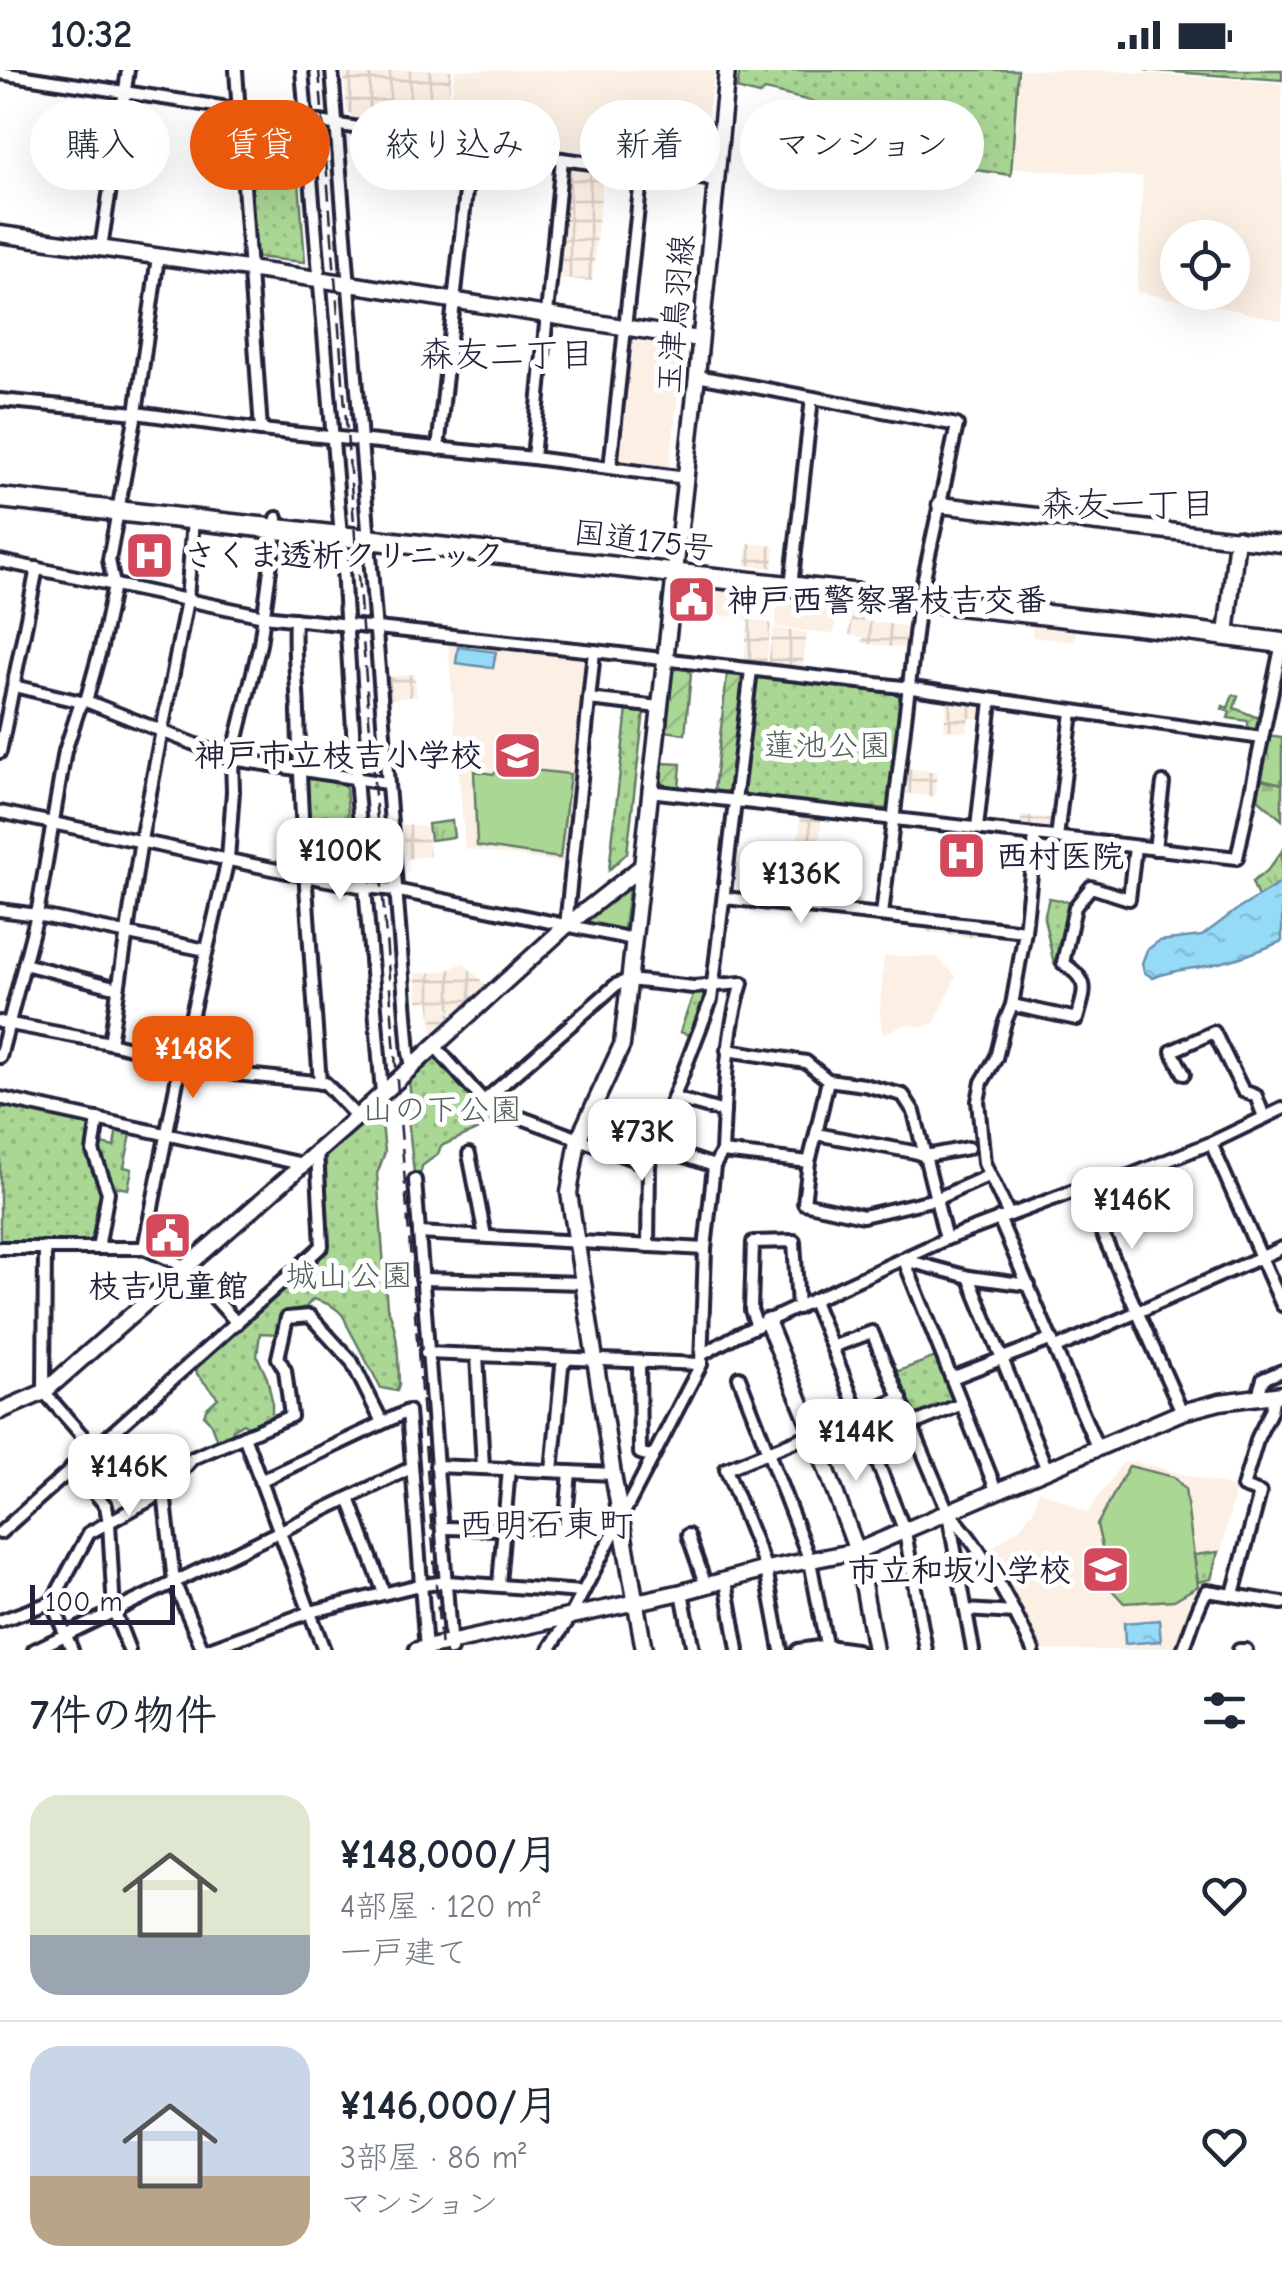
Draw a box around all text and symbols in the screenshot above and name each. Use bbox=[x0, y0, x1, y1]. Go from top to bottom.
text: 10:32 bbox=[50, 13, 132, 57]
chip: 購入 bbox=[30, 100, 170, 190]
chip: 賃貸 bbox=[190, 100, 330, 190]
chip: 絞り込み bbox=[350, 100, 560, 190]
chip: 新着 bbox=[580, 100, 720, 190]
chip: マンション bbox=[740, 100, 984, 190]
map controls bbox=[1160, 220, 1250, 310]
button: locate bbox=[1160, 220, 1250, 310]
street label: 玉津鳥羽線 bbox=[650, 233, 701, 395]
district label: 森友二丁目 bbox=[419, 334, 595, 375]
district label: 森友一丁目 bbox=[1040, 484, 1216, 525]
street label: 国道175号 bbox=[572, 514, 716, 567]
hospital icon: さくま透析クリニック bbox=[123, 529, 175, 581]
place label: さくま透析クリニック bbox=[184, 537, 504, 574]
public building icon: 神戸西警察署枝吉交番 bbox=[666, 574, 718, 626]
place label: 神戸西警察署枝吉交番 bbox=[727, 582, 1047, 619]
park label: 蓮池公園 bbox=[763, 727, 891, 764]
school or university icon: 神戸市立枝吉小学校 bbox=[491, 729, 543, 781]
place label: 神戸市立枝吉小学校 bbox=[194, 737, 482, 774]
pin: ¥100K bbox=[270, 818, 410, 903]
hospital icon: 西村医院 bbox=[935, 830, 987, 882]
text: ¥100K bbox=[299, 832, 381, 869]
place label: 西村医院 bbox=[996, 838, 1124, 875]
pin: ¥136K bbox=[731, 841, 871, 926]
text: ¥136K bbox=[762, 855, 840, 892]
pin: ¥148K bbox=[123, 1016, 263, 1101]
text: ¥148K bbox=[154, 1030, 232, 1067]
park label: 山の下公園 bbox=[362, 1091, 522, 1128]
pin: ¥73K bbox=[583, 1099, 701, 1184]
text: ¥73K bbox=[610, 1113, 674, 1150]
pin: ¥146K bbox=[1062, 1167, 1202, 1252]
text: ¥146K bbox=[1093, 1181, 1171, 1218]
public building icon: 枝吉児童館 bbox=[142, 1210, 194, 1262]
park label: 城山公園 bbox=[285, 1257, 413, 1294]
place label: 枝吉児童館 bbox=[88, 1268, 248, 1305]
pin: ¥144K bbox=[786, 1399, 926, 1484]
text: ¥144K bbox=[818, 1413, 894, 1450]
pin: ¥146K bbox=[59, 1434, 199, 1519]
text: ¥146K bbox=[90, 1448, 168, 1485]
district label: 西明石東町 bbox=[458, 1504, 634, 1545]
school or university icon: 市立和坂小学校 bbox=[1080, 1544, 1132, 1596]
place label: 市立和坂小学校 bbox=[847, 1552, 1071, 1589]
scale bar bbox=[30, 1580, 175, 1624]
text: 100 m bbox=[45, 1586, 123, 1618]
icon: filters bbox=[1197, 1683, 1252, 1738]
text: 7件の物件 bbox=[30, 1691, 217, 1740]
text: ¥148,000/月 bbox=[340, 1830, 558, 1879]
icon: home bbox=[110, 1835, 230, 1955]
icon: heart bbox=[1197, 1868, 1252, 1923]
text: 4部屋 · 120 m² bbox=[340, 1888, 541, 1925]
text: 一戸建て bbox=[340, 1934, 468, 1971]
text: ¥146,000/月 bbox=[340, 2081, 559, 2130]
icon: home bbox=[110, 2086, 230, 2206]
icon: heart bbox=[1197, 2119, 1252, 2174]
text: 3部屋 · 86 m² bbox=[340, 2139, 526, 2176]
text: マンション bbox=[340, 2185, 499, 2222]

